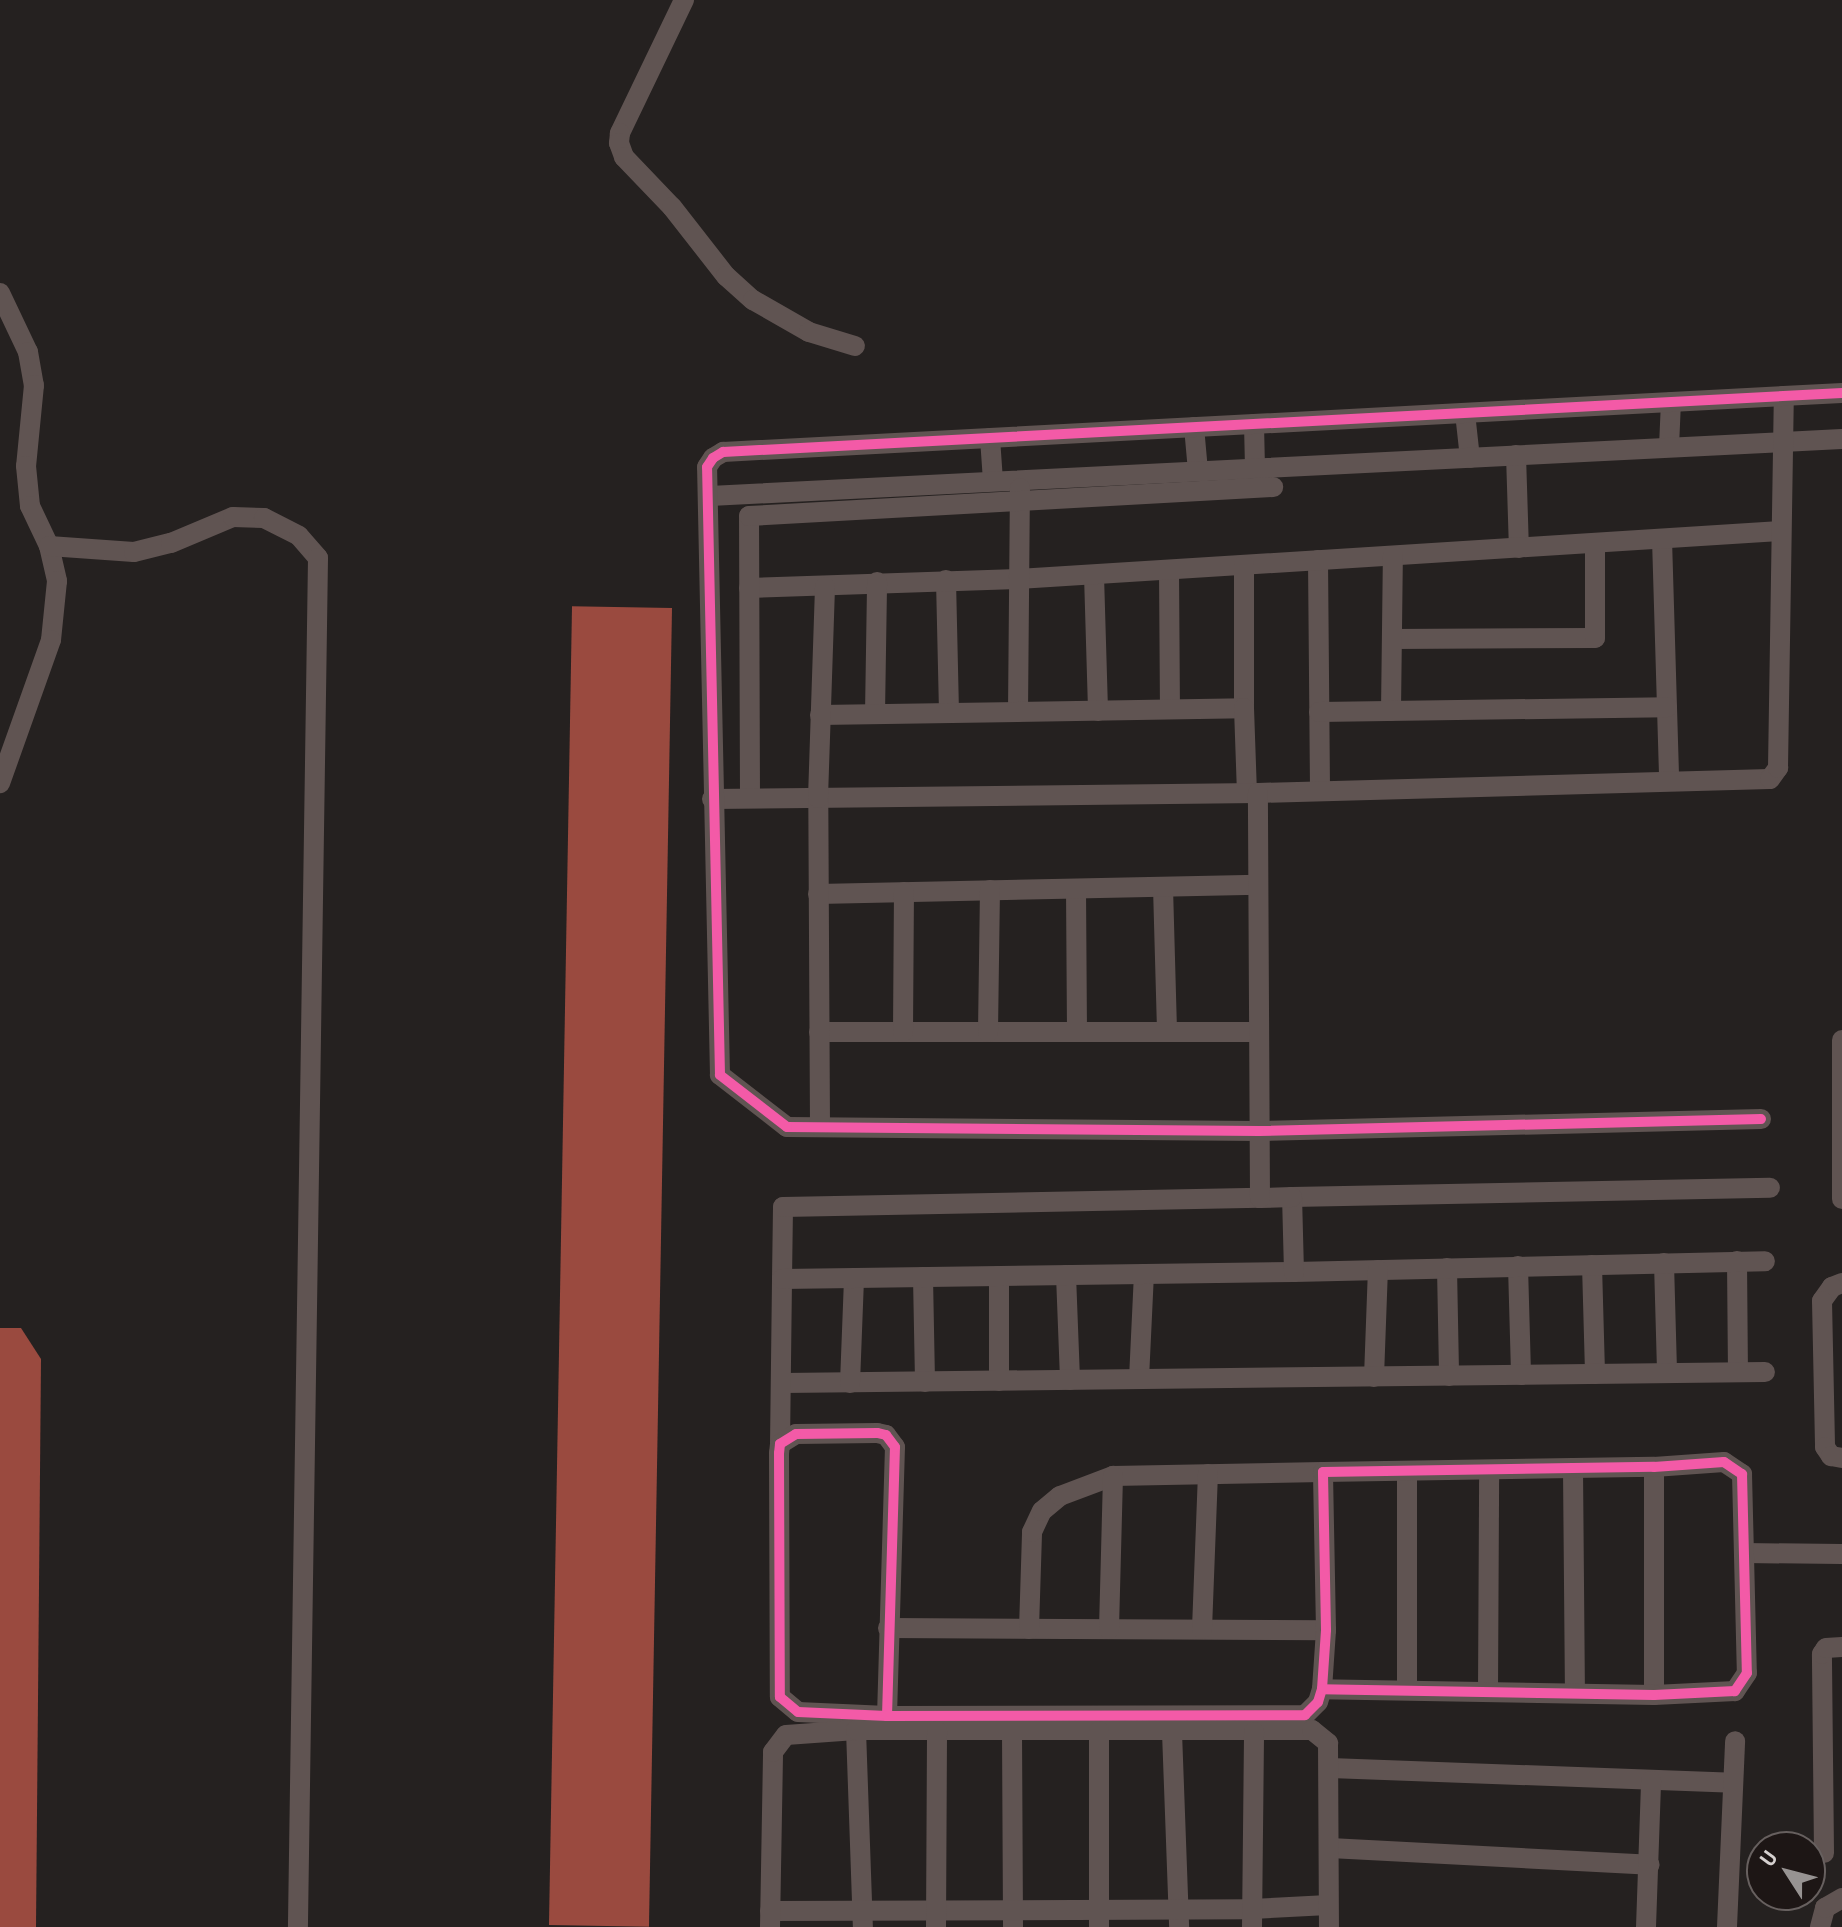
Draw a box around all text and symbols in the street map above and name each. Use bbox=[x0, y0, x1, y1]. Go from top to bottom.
north arrow bbox=[1746, 1831, 1826, 1911]
text: U bbox=[1752, 1844, 1784, 1872]

